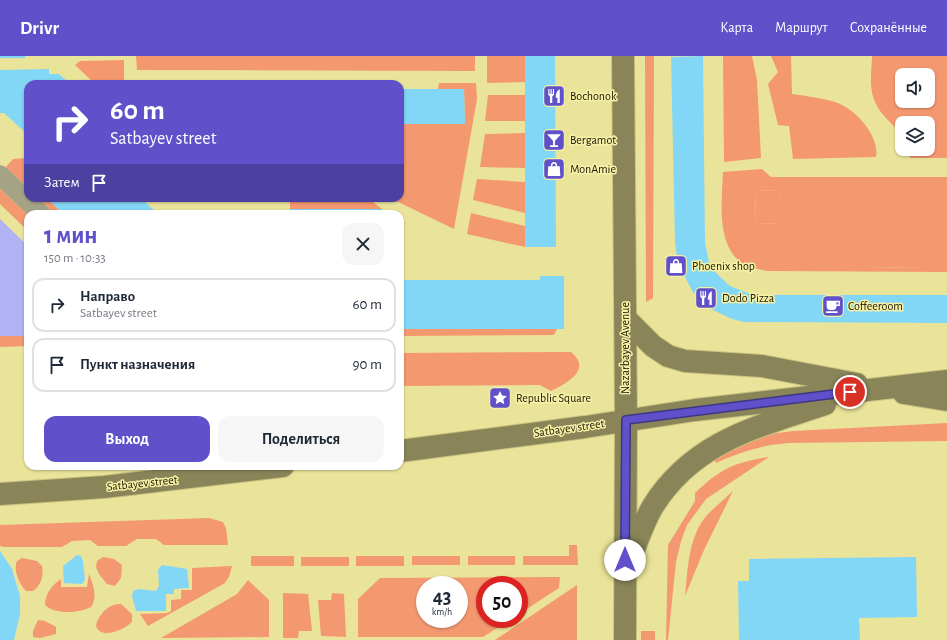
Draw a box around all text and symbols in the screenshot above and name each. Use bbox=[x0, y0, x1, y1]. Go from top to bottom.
text: Drivr bbox=[20, 19, 59, 38]
text: Карта bbox=[720, 21, 753, 35]
text: Маршрут bbox=[775, 21, 828, 35]
text: Сохранённые bbox=[850, 21, 927, 35]
map controls bbox=[895, 68, 935, 156]
button: sound bbox=[895, 68, 935, 108]
restaurant icon: Bochonok bbox=[541, 83, 567, 109]
place label: Bochonok bbox=[570, 90, 617, 102]
icon: right bbox=[44, 96, 96, 148]
text: 60 m bbox=[110, 97, 165, 125]
button: layers bbox=[895, 116, 935, 156]
bar icon: Bergamot bbox=[541, 127, 567, 153]
text: Satbayev street bbox=[110, 130, 216, 148]
place label: Bergamot bbox=[570, 134, 616, 146]
shop icon: MonAmie bbox=[541, 156, 567, 182]
place label: MonAmie bbox=[570, 163, 616, 175]
icon: arrive bbox=[88, 172, 110, 194]
text: Затем bbox=[44, 175, 80, 190]
button: close bbox=[342, 223, 384, 265]
text: 1 мин bbox=[44, 224, 98, 248]
text: 150 m · 10:33 bbox=[44, 252, 106, 265]
shop icon: Phoenix shop bbox=[663, 253, 689, 279]
place label: Phoenix shop bbox=[692, 260, 755, 272]
restaurant icon: Dodo Pizza bbox=[693, 285, 719, 311]
text: Направо bbox=[80, 289, 135, 304]
place label: Dodo Pizza bbox=[722, 292, 775, 304]
cafe icon: Coffeeroom bbox=[820, 293, 846, 319]
icon: right bbox=[46, 294, 68, 316]
text: 60 m bbox=[353, 297, 382, 312]
place label: Coffeeroom bbox=[848, 300, 903, 312]
street label: Nazarbayev Avenue bbox=[619, 302, 632, 394]
text: Satbayev street bbox=[80, 307, 157, 320]
icon: arrive bbox=[46, 354, 68, 376]
text: Пункт назначения bbox=[80, 357, 195, 372]
text: 90 m bbox=[353, 357, 382, 372]
pin bbox=[833, 375, 867, 409]
icon: arrive bbox=[839, 381, 861, 403]
place icon: Republic Square bbox=[487, 385, 513, 411]
place label: Republic Square bbox=[516, 392, 591, 404]
button: Выход bbox=[44, 416, 210, 462]
button: Поделиться bbox=[218, 416, 384, 462]
street label: Satbayev street bbox=[533, 417, 605, 440]
street label: Satbayev street bbox=[106, 473, 178, 494]
position arrow bbox=[604, 539, 646, 581]
speed limit sign: 50 bbox=[476, 576, 528, 628]
text: 43 bbox=[433, 587, 451, 607]
text: km/h bbox=[432, 607, 452, 617]

